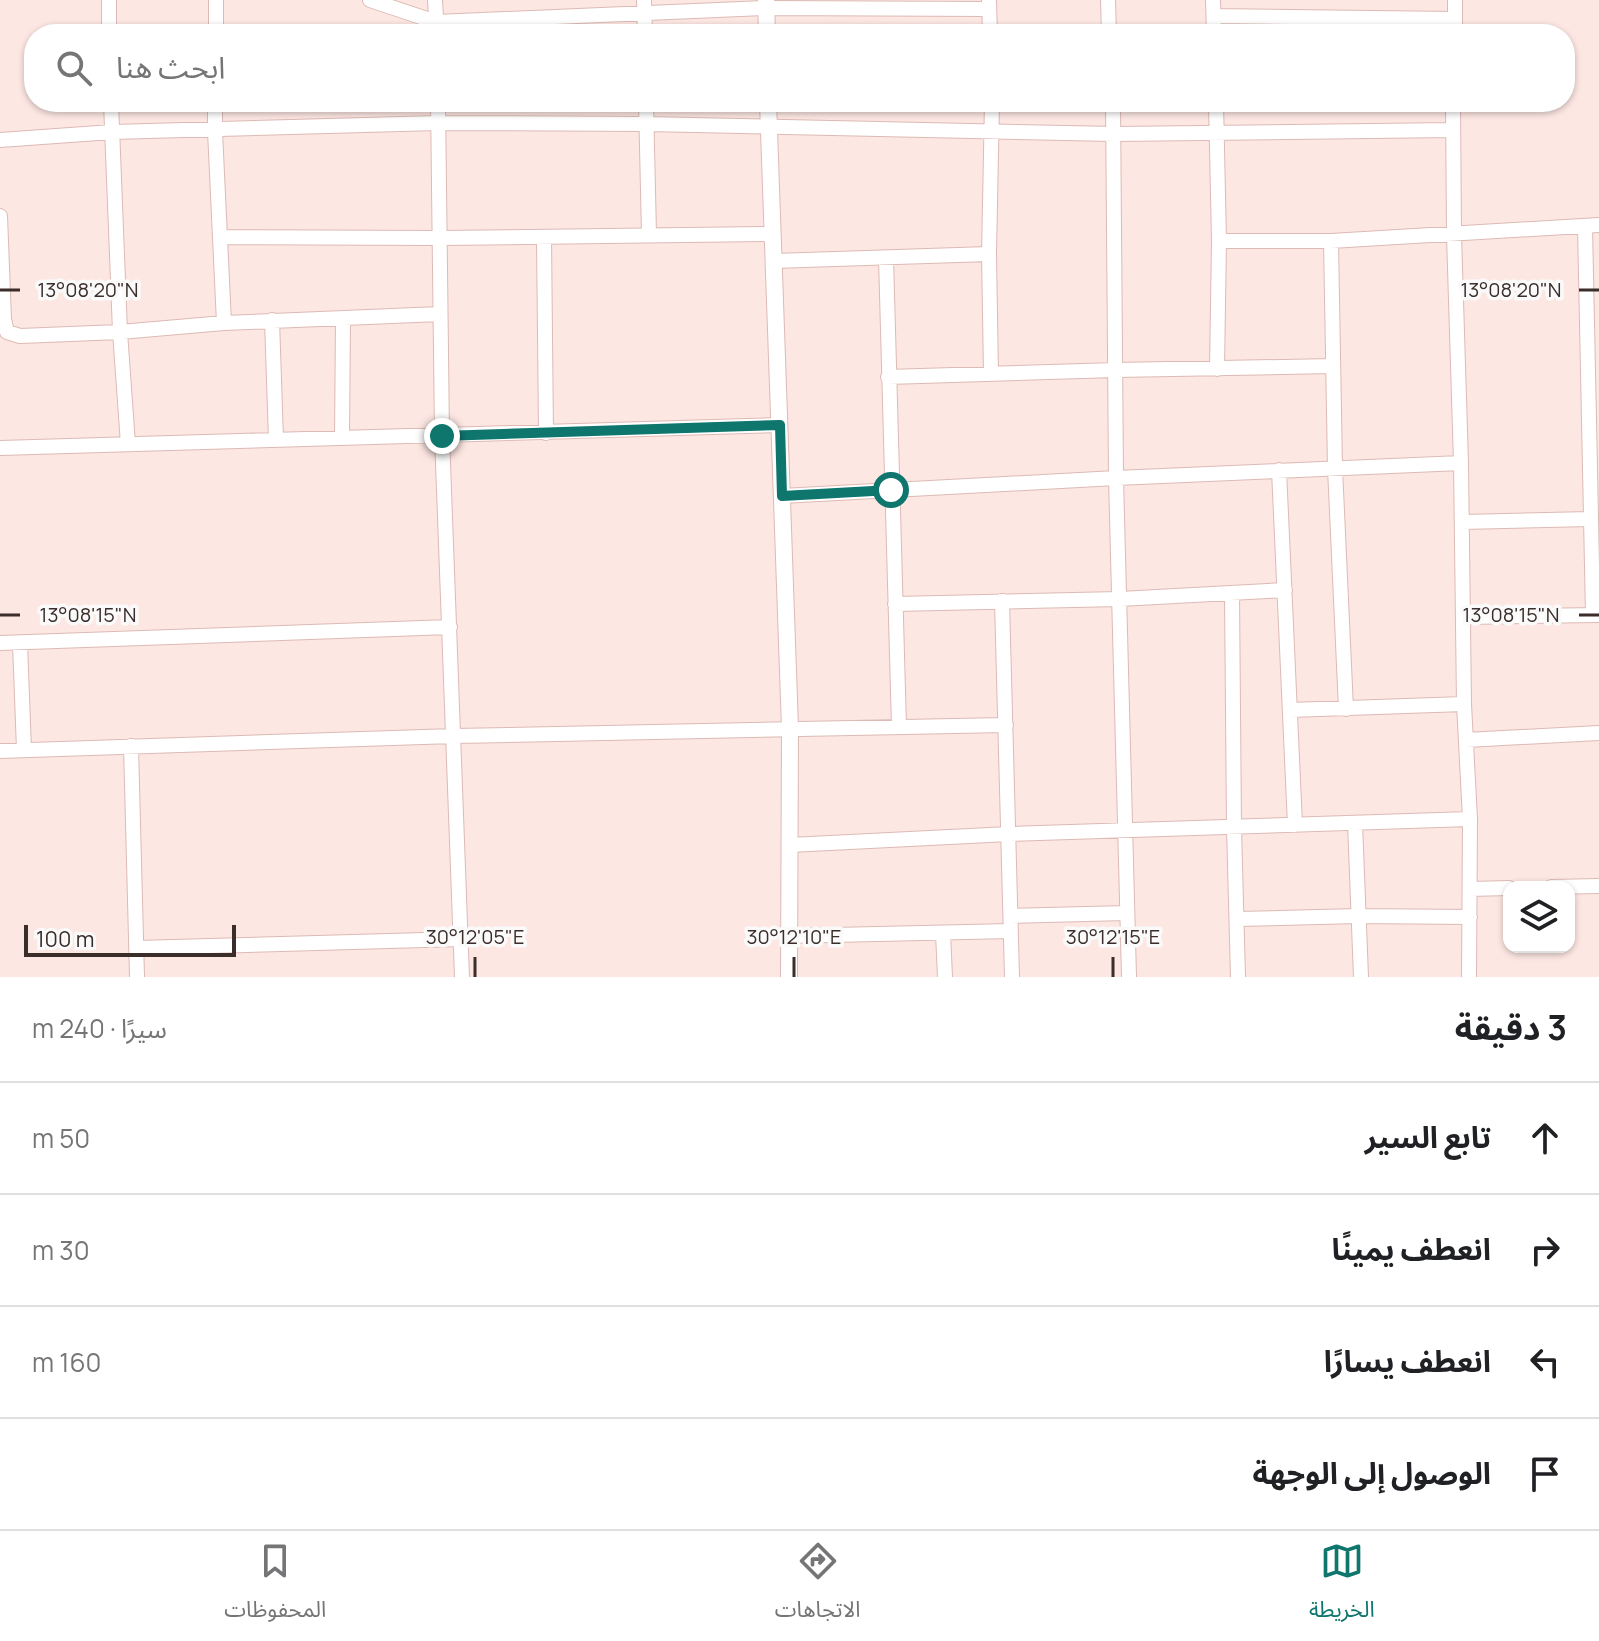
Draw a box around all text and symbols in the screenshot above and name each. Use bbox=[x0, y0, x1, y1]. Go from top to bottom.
search box bbox=[24, 24, 1575, 112]
icon: search bbox=[52, 46, 96, 90]
text: ابحث هنا bbox=[116, 46, 225, 87]
text: 13°08'20"N bbox=[37, 276, 139, 303]
text: 13°08'20"N bbox=[1460, 276, 1562, 303]
route end bbox=[424, 418, 460, 454]
route start bbox=[873, 472, 909, 508]
text: 13°08'15"N bbox=[40, 601, 136, 628]
text: 13°08'15"N bbox=[1463, 601, 1559, 628]
map controls bbox=[1503, 881, 1575, 953]
button: layers bbox=[1503, 881, 1575, 953]
scale bar bbox=[24, 921, 236, 957]
text: 30°12'05"E bbox=[426, 923, 524, 950]
text: 30°12'10"E bbox=[747, 923, 841, 950]
text: 30°12'15"E bbox=[1066, 923, 1160, 950]
text: 100 m bbox=[36, 924, 94, 954]
text: 3 دقيقة bbox=[1455, 1004, 1567, 1050]
text: سيرًا · 240 m bbox=[32, 1010, 167, 1046]
text: تابع السير bbox=[1365, 1116, 1491, 1157]
icon: ahead bbox=[1523, 1116, 1567, 1160]
text: 50 m bbox=[32, 1120, 90, 1156]
text: انعطف يمينًا bbox=[1332, 1228, 1491, 1269]
icon: right bbox=[1523, 1228, 1567, 1272]
text: 30 m bbox=[32, 1232, 90, 1268]
text: انعطف يسارًا bbox=[1324, 1340, 1491, 1381]
icon: left bbox=[1523, 1340, 1567, 1384]
text: 160 m bbox=[32, 1344, 101, 1380]
text: الوصول إلى الوجهة bbox=[1252, 1452, 1491, 1493]
icon: arrive bbox=[1523, 1452, 1567, 1496]
tab: المحفوظات bbox=[224, 1539, 326, 1633]
tab: الاتجاهات bbox=[775, 1539, 861, 1633]
tab: الخريطة bbox=[1309, 1539, 1375, 1633]

